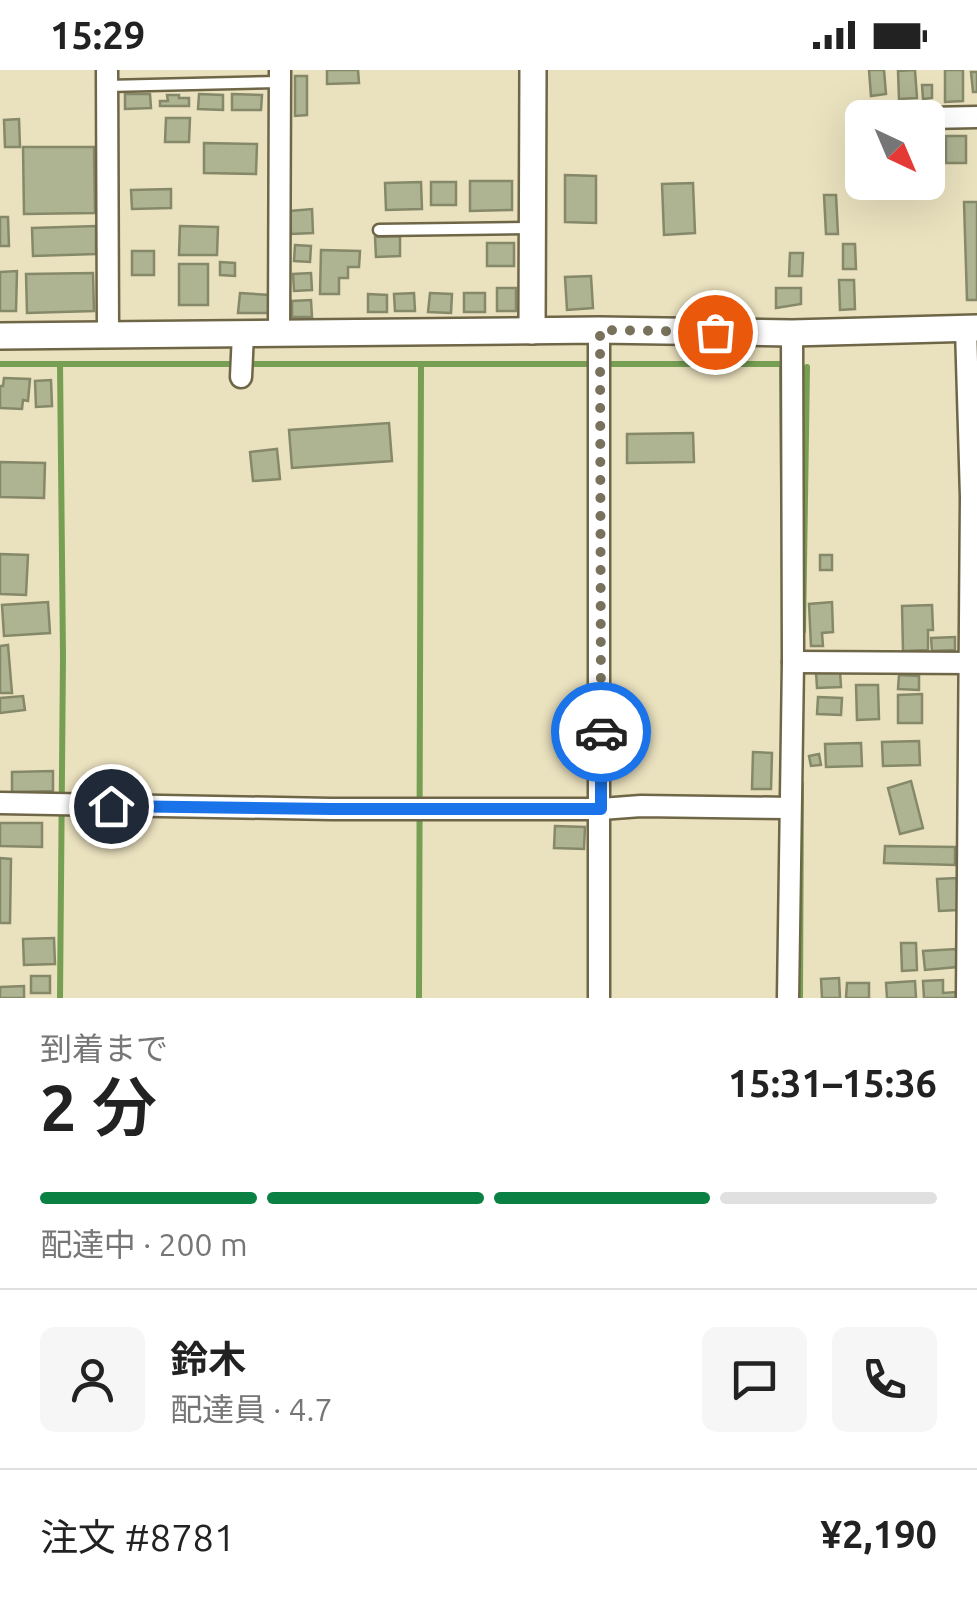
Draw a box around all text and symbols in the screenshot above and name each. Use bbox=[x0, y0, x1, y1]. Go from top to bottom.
text: 15:29 bbox=[50, 14, 145, 56]
north arrow bbox=[845, 100, 945, 200]
map controls bbox=[845, 100, 945, 200]
pin bbox=[673, 290, 758, 375]
icon: bag bbox=[688, 305, 743, 360]
courier bbox=[551, 682, 651, 782]
icon: car bbox=[574, 705, 629, 760]
pin bbox=[69, 764, 154, 849]
icon: home bbox=[84, 779, 139, 834]
text: 到着まで bbox=[40, 1030, 168, 1066]
text: 15:31–15:36 bbox=[728, 1062, 937, 1104]
text: 2 分 bbox=[40, 1070, 157, 1143]
text: 配達中 · 200 m bbox=[40, 1226, 248, 1262]
button: person bbox=[40, 1327, 145, 1432]
button: chat bbox=[702, 1327, 807, 1432]
button: phone bbox=[832, 1327, 937, 1432]
text: 鈴木 bbox=[170, 1338, 246, 1380]
text: 配達員 · 4.7 bbox=[170, 1391, 333, 1427]
text: ¥2,190 bbox=[820, 1513, 937, 1555]
text: 注文 #8781 bbox=[40, 1516, 235, 1558]

